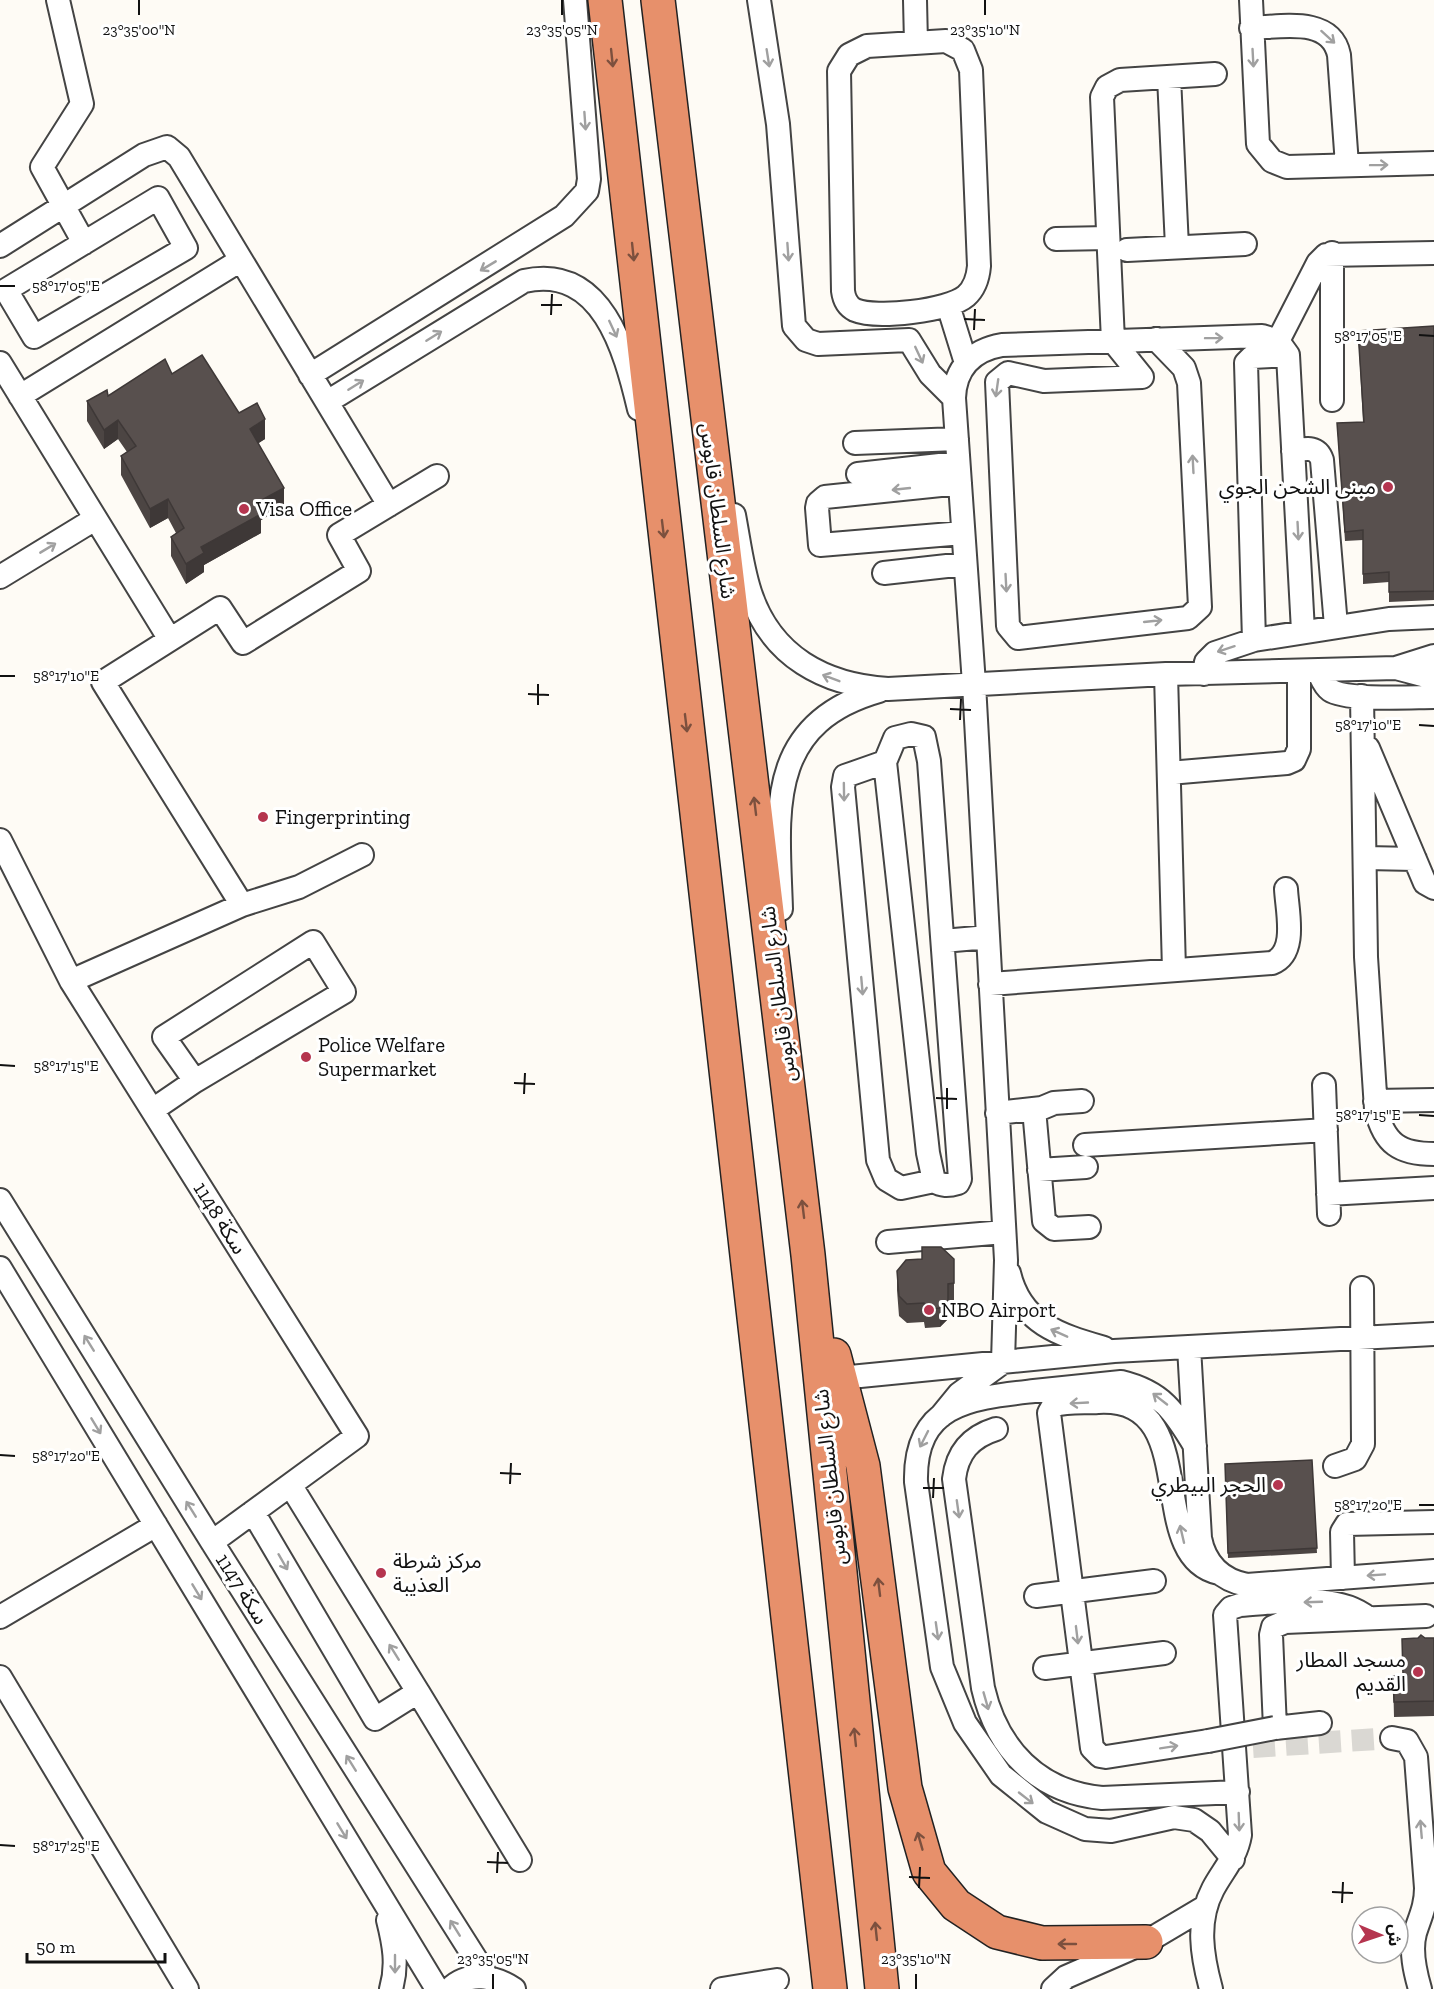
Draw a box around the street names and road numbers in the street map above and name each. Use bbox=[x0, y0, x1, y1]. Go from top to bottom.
street label: شارع السلطان قابوس bbox=[692, 422, 742, 601]
street label: شارع السلطان قابوس bbox=[754, 904, 804, 1083]
street label: سكة 1148 bbox=[188, 1177, 252, 1259]
street label: شارع السلطان قابوس bbox=[808, 1387, 854, 1566]
street label: سكة 1147 bbox=[211, 1549, 274, 1629]

